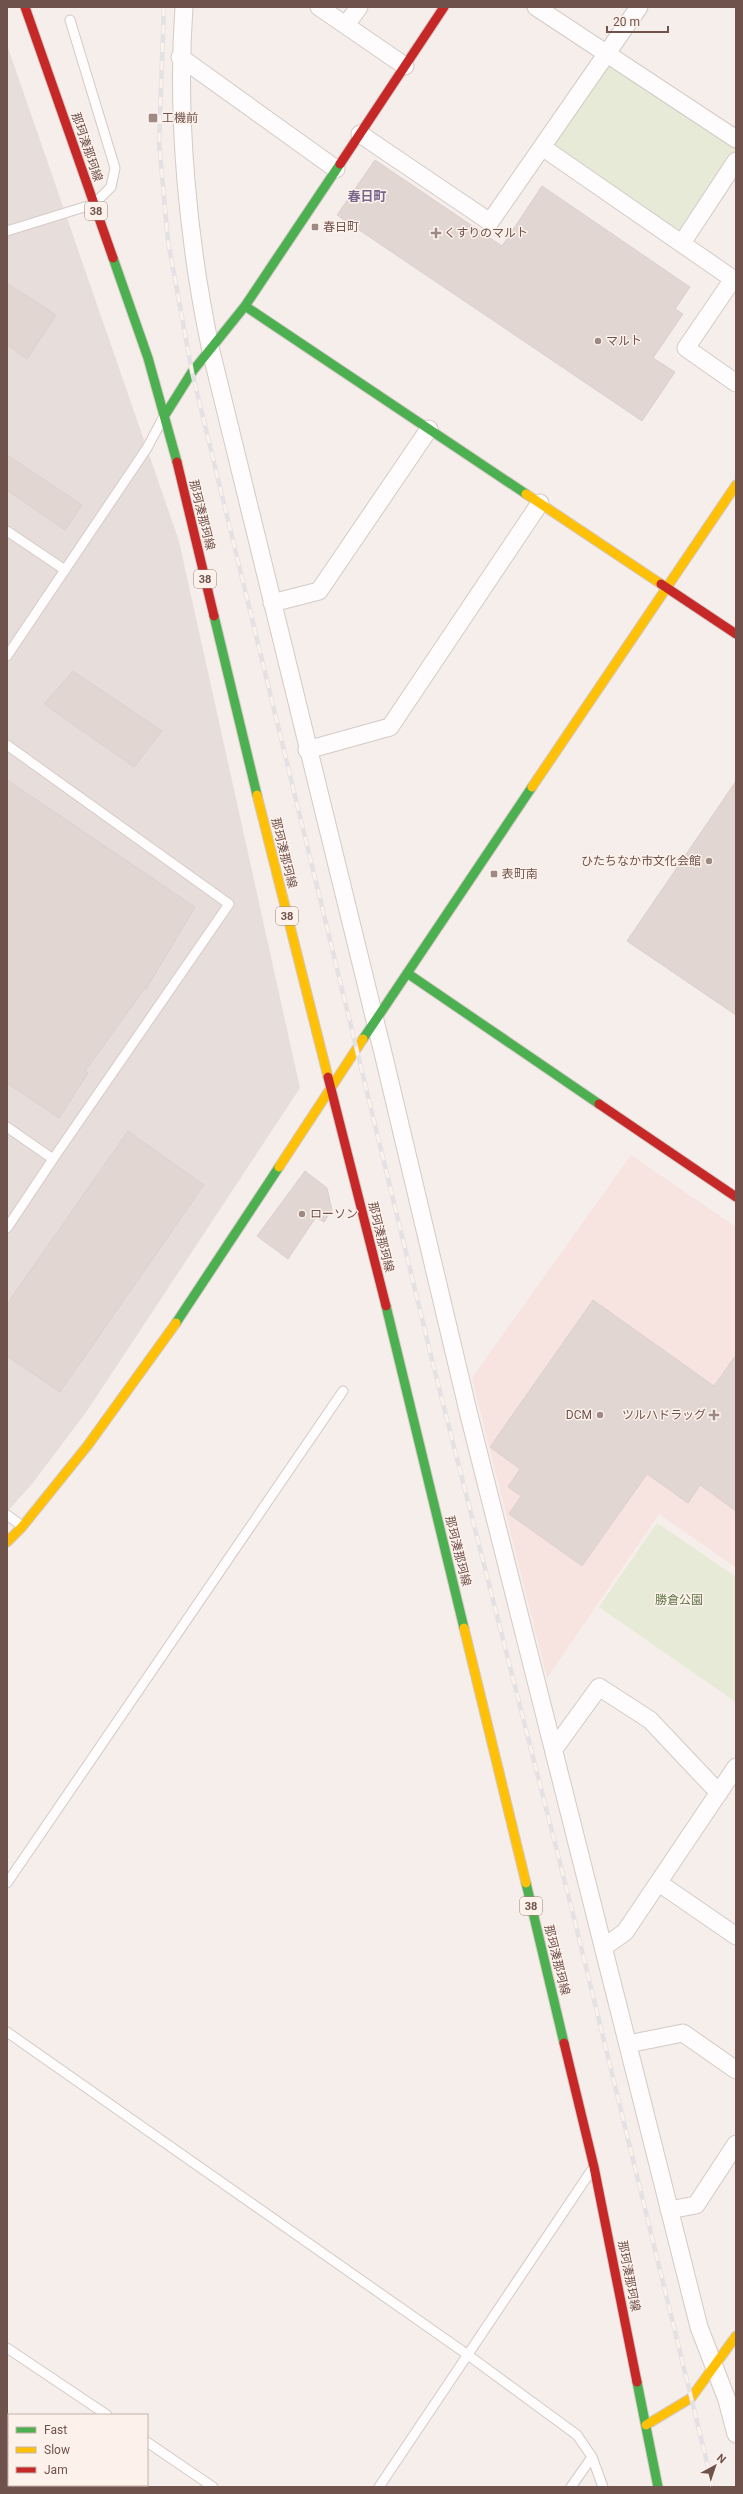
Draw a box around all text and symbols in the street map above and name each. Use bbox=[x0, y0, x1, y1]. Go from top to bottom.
scale bar bbox=[607, 8, 668, 34]
text: 20 m bbox=[613, 15, 640, 29]
street label: 那珂湊那珂線 bbox=[69, 111, 105, 183]
place label: 工機前 bbox=[162, 111, 198, 125]
marker: 工機前 bbox=[147, 112, 159, 124]
district label: 春日町 bbox=[347, 189, 387, 204]
road number: 38 bbox=[85, 202, 107, 220]
place label: 春日町 bbox=[323, 220, 359, 234]
marker: 春日町 bbox=[310, 222, 320, 232]
place label: くすりのマルト bbox=[444, 226, 528, 240]
marker: くすりのマルト bbox=[431, 228, 441, 238]
place label: マルト bbox=[606, 334, 642, 348]
marker: マルト bbox=[593, 336, 603, 346]
street label: 那珂湊那珂線 bbox=[186, 478, 218, 552]
road number: 38 bbox=[194, 570, 216, 588]
street label: 那珂湊那珂線 bbox=[268, 816, 300, 890]
place label: ひたちなか市文化会館 bbox=[581, 854, 701, 868]
marker: ひたちなか市文化会館 bbox=[704, 856, 714, 866]
place label: 表町南 bbox=[501, 867, 538, 881]
marker: 表町南 bbox=[489, 869, 499, 879]
road number: 38 bbox=[276, 907, 298, 925]
street label: 那珂湊那珂線 bbox=[365, 1200, 397, 1274]
place label: ローソン bbox=[310, 1207, 358, 1221]
marker: ローソン bbox=[297, 1209, 307, 1219]
place label: DCM bbox=[566, 1408, 592, 1422]
place label: ツルハドラッグ bbox=[622, 1408, 706, 1422]
marker: DCM bbox=[595, 1410, 605, 1420]
marker: ツルハドラッグ bbox=[709, 1410, 719, 1420]
street label: 那珂湊那珂線 bbox=[442, 1514, 474, 1588]
park label: 勝倉公園 bbox=[655, 1593, 703, 1607]
road number: 38 bbox=[520, 1897, 542, 1915]
street label: 那珂湊那珂線 bbox=[541, 1923, 573, 1997]
street label: 那珂湊那珂線 bbox=[615, 2239, 643, 2313]
legend bbox=[8, 2414, 148, 2486]
text: Fast bbox=[44, 2423, 67, 2437]
text: Slow bbox=[44, 2443, 70, 2457]
north arrow bbox=[695, 2446, 735, 2486]
text: N bbox=[714, 2451, 728, 2466]
text: Jam bbox=[44, 2463, 68, 2477]

